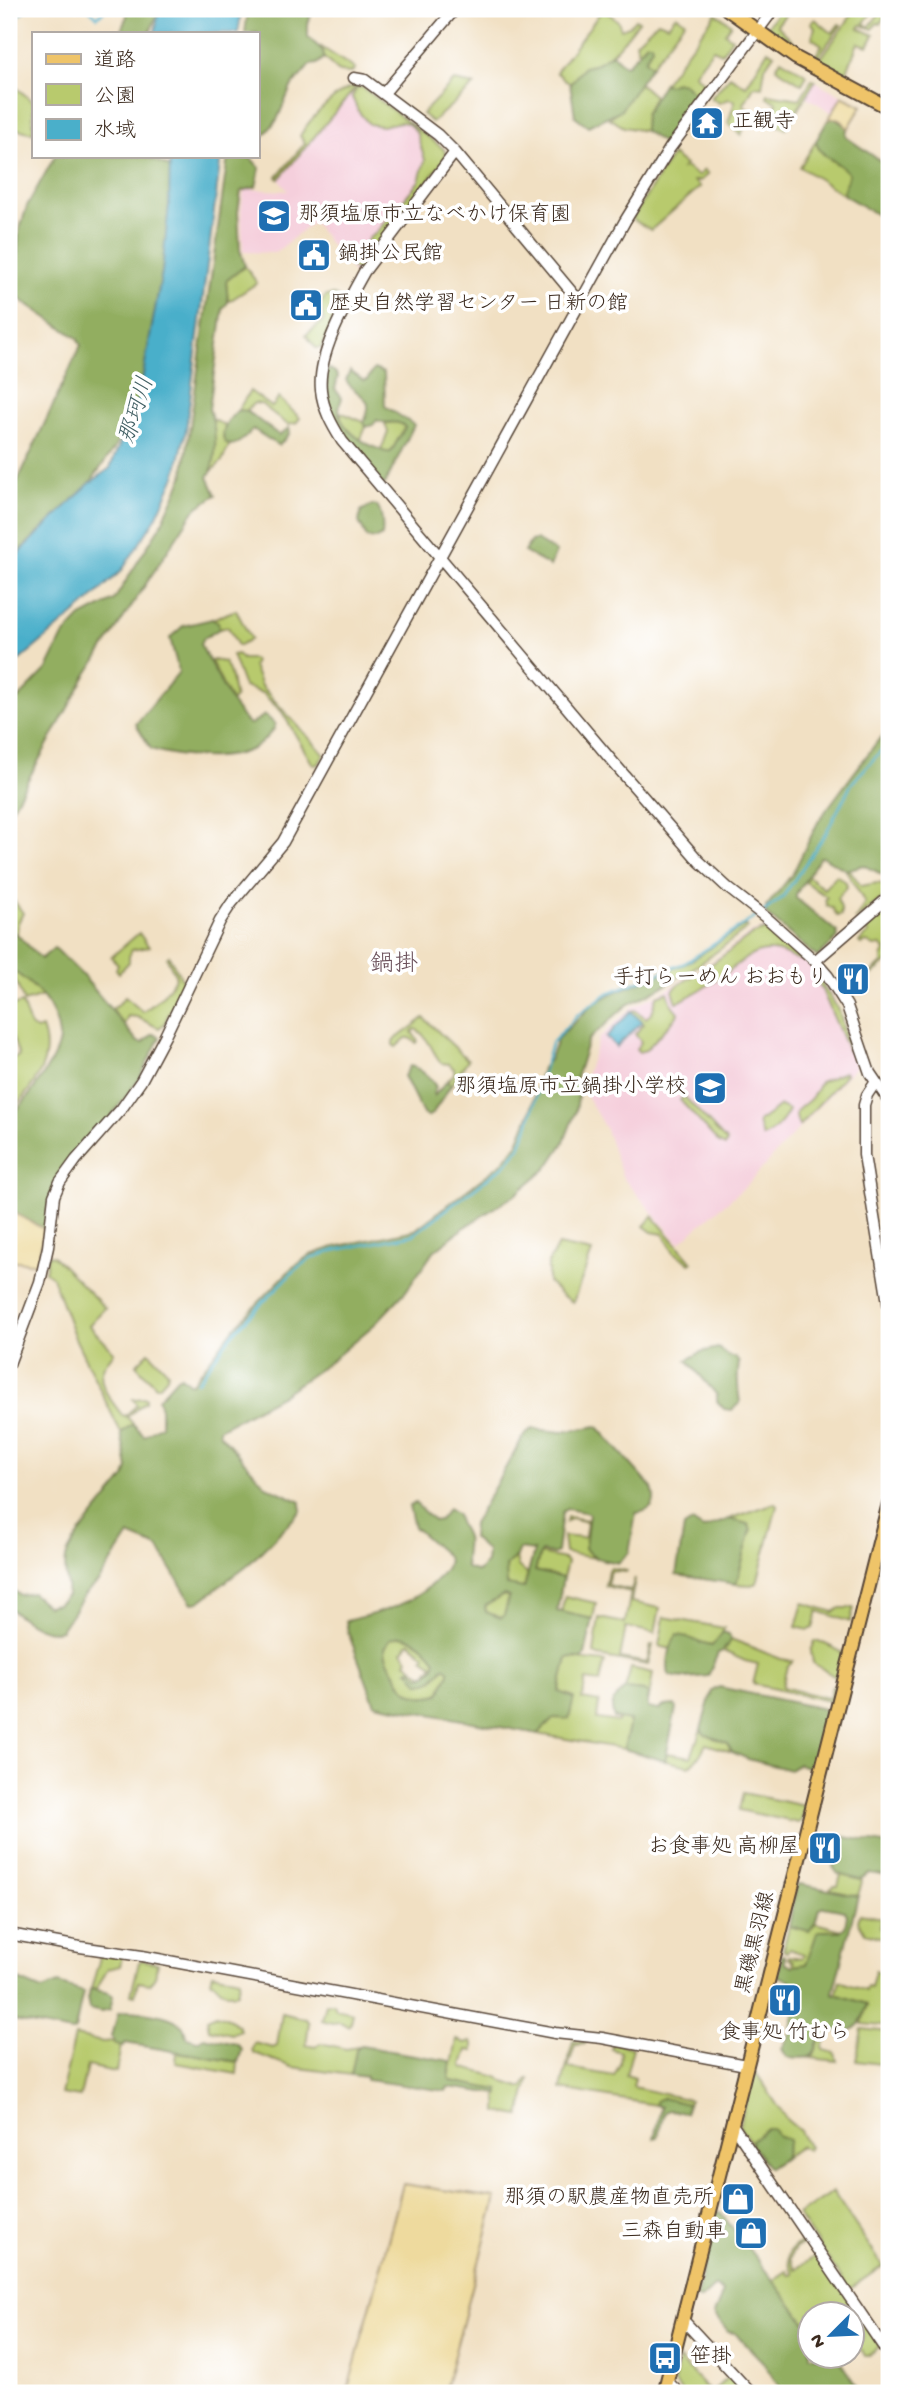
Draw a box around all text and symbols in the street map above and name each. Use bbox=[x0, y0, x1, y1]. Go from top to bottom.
legend bbox=[32, 32, 259, 158]
text: 道路 bbox=[94, 49, 136, 75]
text: 公園 bbox=[94, 86, 136, 111]
temple icon: 正観寺 bbox=[688, 104, 726, 142]
place label: 正観寺 bbox=[732, 110, 795, 136]
text: 水域 bbox=[94, 119, 136, 145]
school or university icon: 那須塩原市立なべかけ保育園 bbox=[255, 197, 293, 235]
place label: 那須塩原市立なべかけ保育園 bbox=[298, 202, 571, 229]
public building icon: 鍋掛公民館 bbox=[295, 236, 333, 274]
place label: 鍋掛公民館 bbox=[338, 242, 443, 268]
public building icon: 歴史自然学習センター 日新の館 bbox=[287, 286, 325, 324]
place label: 歴史自然学習センター 日新の館 bbox=[330, 291, 628, 318]
water label: 那珂川 bbox=[115, 374, 161, 448]
district label: 鍋掛 bbox=[370, 951, 418, 980]
restaurant icon: 手打らーめん おおもり bbox=[834, 960, 872, 998]
place label: 手打らーめん おおもり bbox=[613, 966, 828, 992]
school or university icon: 那須塩原市立鍋掛小学校 bbox=[691, 1069, 729, 1107]
place label: 那須塩原市立鍋掛小学校 bbox=[455, 1075, 686, 1101]
restaurant icon: お食事処 高柳屋 bbox=[806, 1829, 844, 1867]
place label: お食事処 高柳屋 bbox=[648, 1834, 800, 1861]
street label: 黒磯黒羽線 bbox=[731, 1889, 782, 1997]
restaurant icon: 食事処 竹むら bbox=[766, 1981, 804, 2019]
place label: 食事処 竹むら bbox=[720, 2020, 850, 2047]
shop icon: 那須の駅農産物直売所 bbox=[719, 2180, 757, 2218]
place label: 那須の駅農産物直売所 bbox=[504, 2185, 714, 2212]
shop icon: 三森自動車 bbox=[732, 2214, 770, 2252]
place label: 三森自動車 bbox=[621, 2219, 726, 2246]
north arrow bbox=[796, 2300, 866, 2370]
text: N bbox=[806, 2330, 832, 2351]
bus stop icon: 笹掛 bbox=[646, 2339, 684, 2377]
place label: 笹掛 bbox=[690, 2344, 732, 2371]

